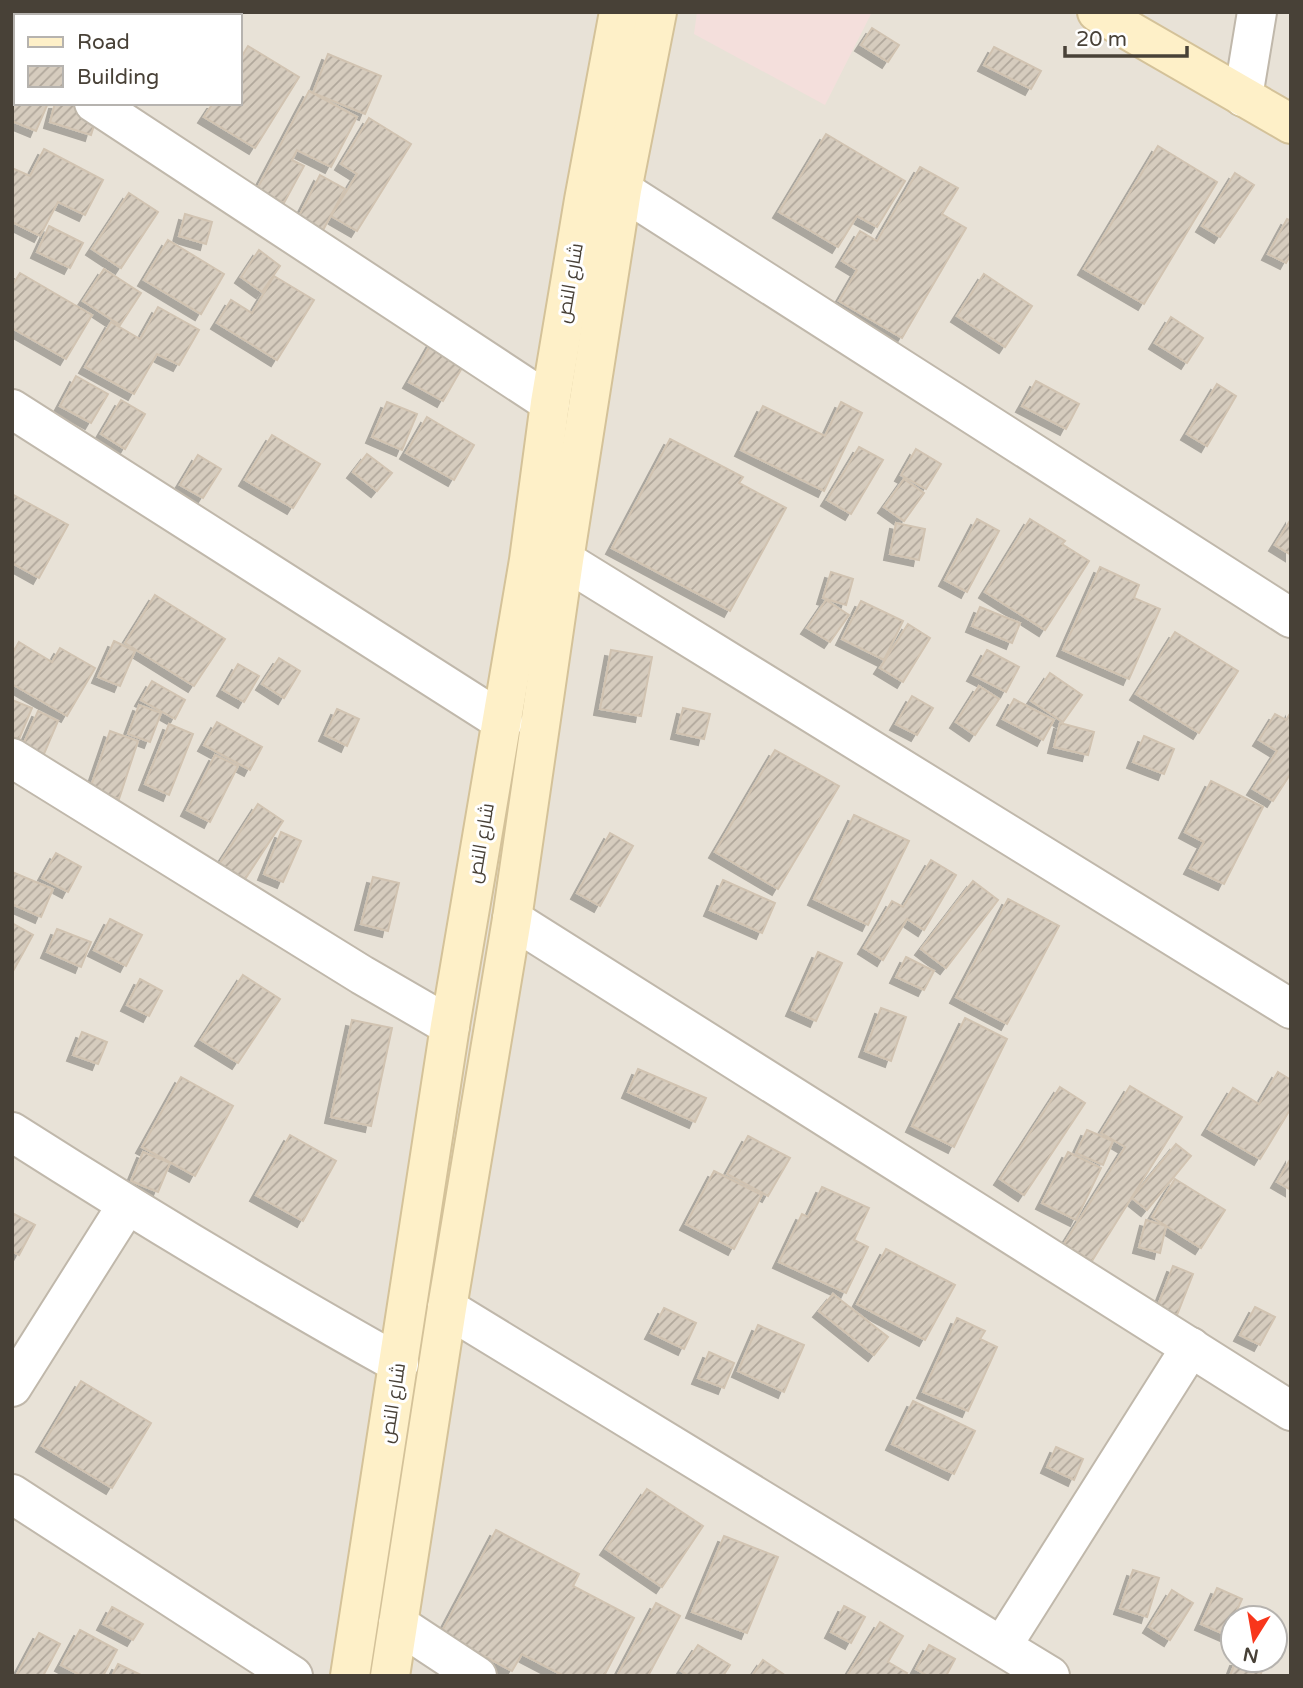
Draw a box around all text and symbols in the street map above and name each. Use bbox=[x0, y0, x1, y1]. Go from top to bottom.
legend bbox=[14, 14, 242, 105]
scale bar bbox=[1065, 14, 1188, 58]
text: 20 m bbox=[1076, 27, 1127, 52]
text: Road bbox=[77, 30, 130, 55]
text: Building bbox=[77, 65, 159, 90]
street label: شارع النص bbox=[552, 241, 590, 325]
street label: شارع النص bbox=[463, 801, 501, 885]
street label: شارع النص bbox=[376, 1361, 412, 1445]
north arrow bbox=[1219, 1604, 1289, 1674]
text: N bbox=[1241, 1642, 1261, 1667]

